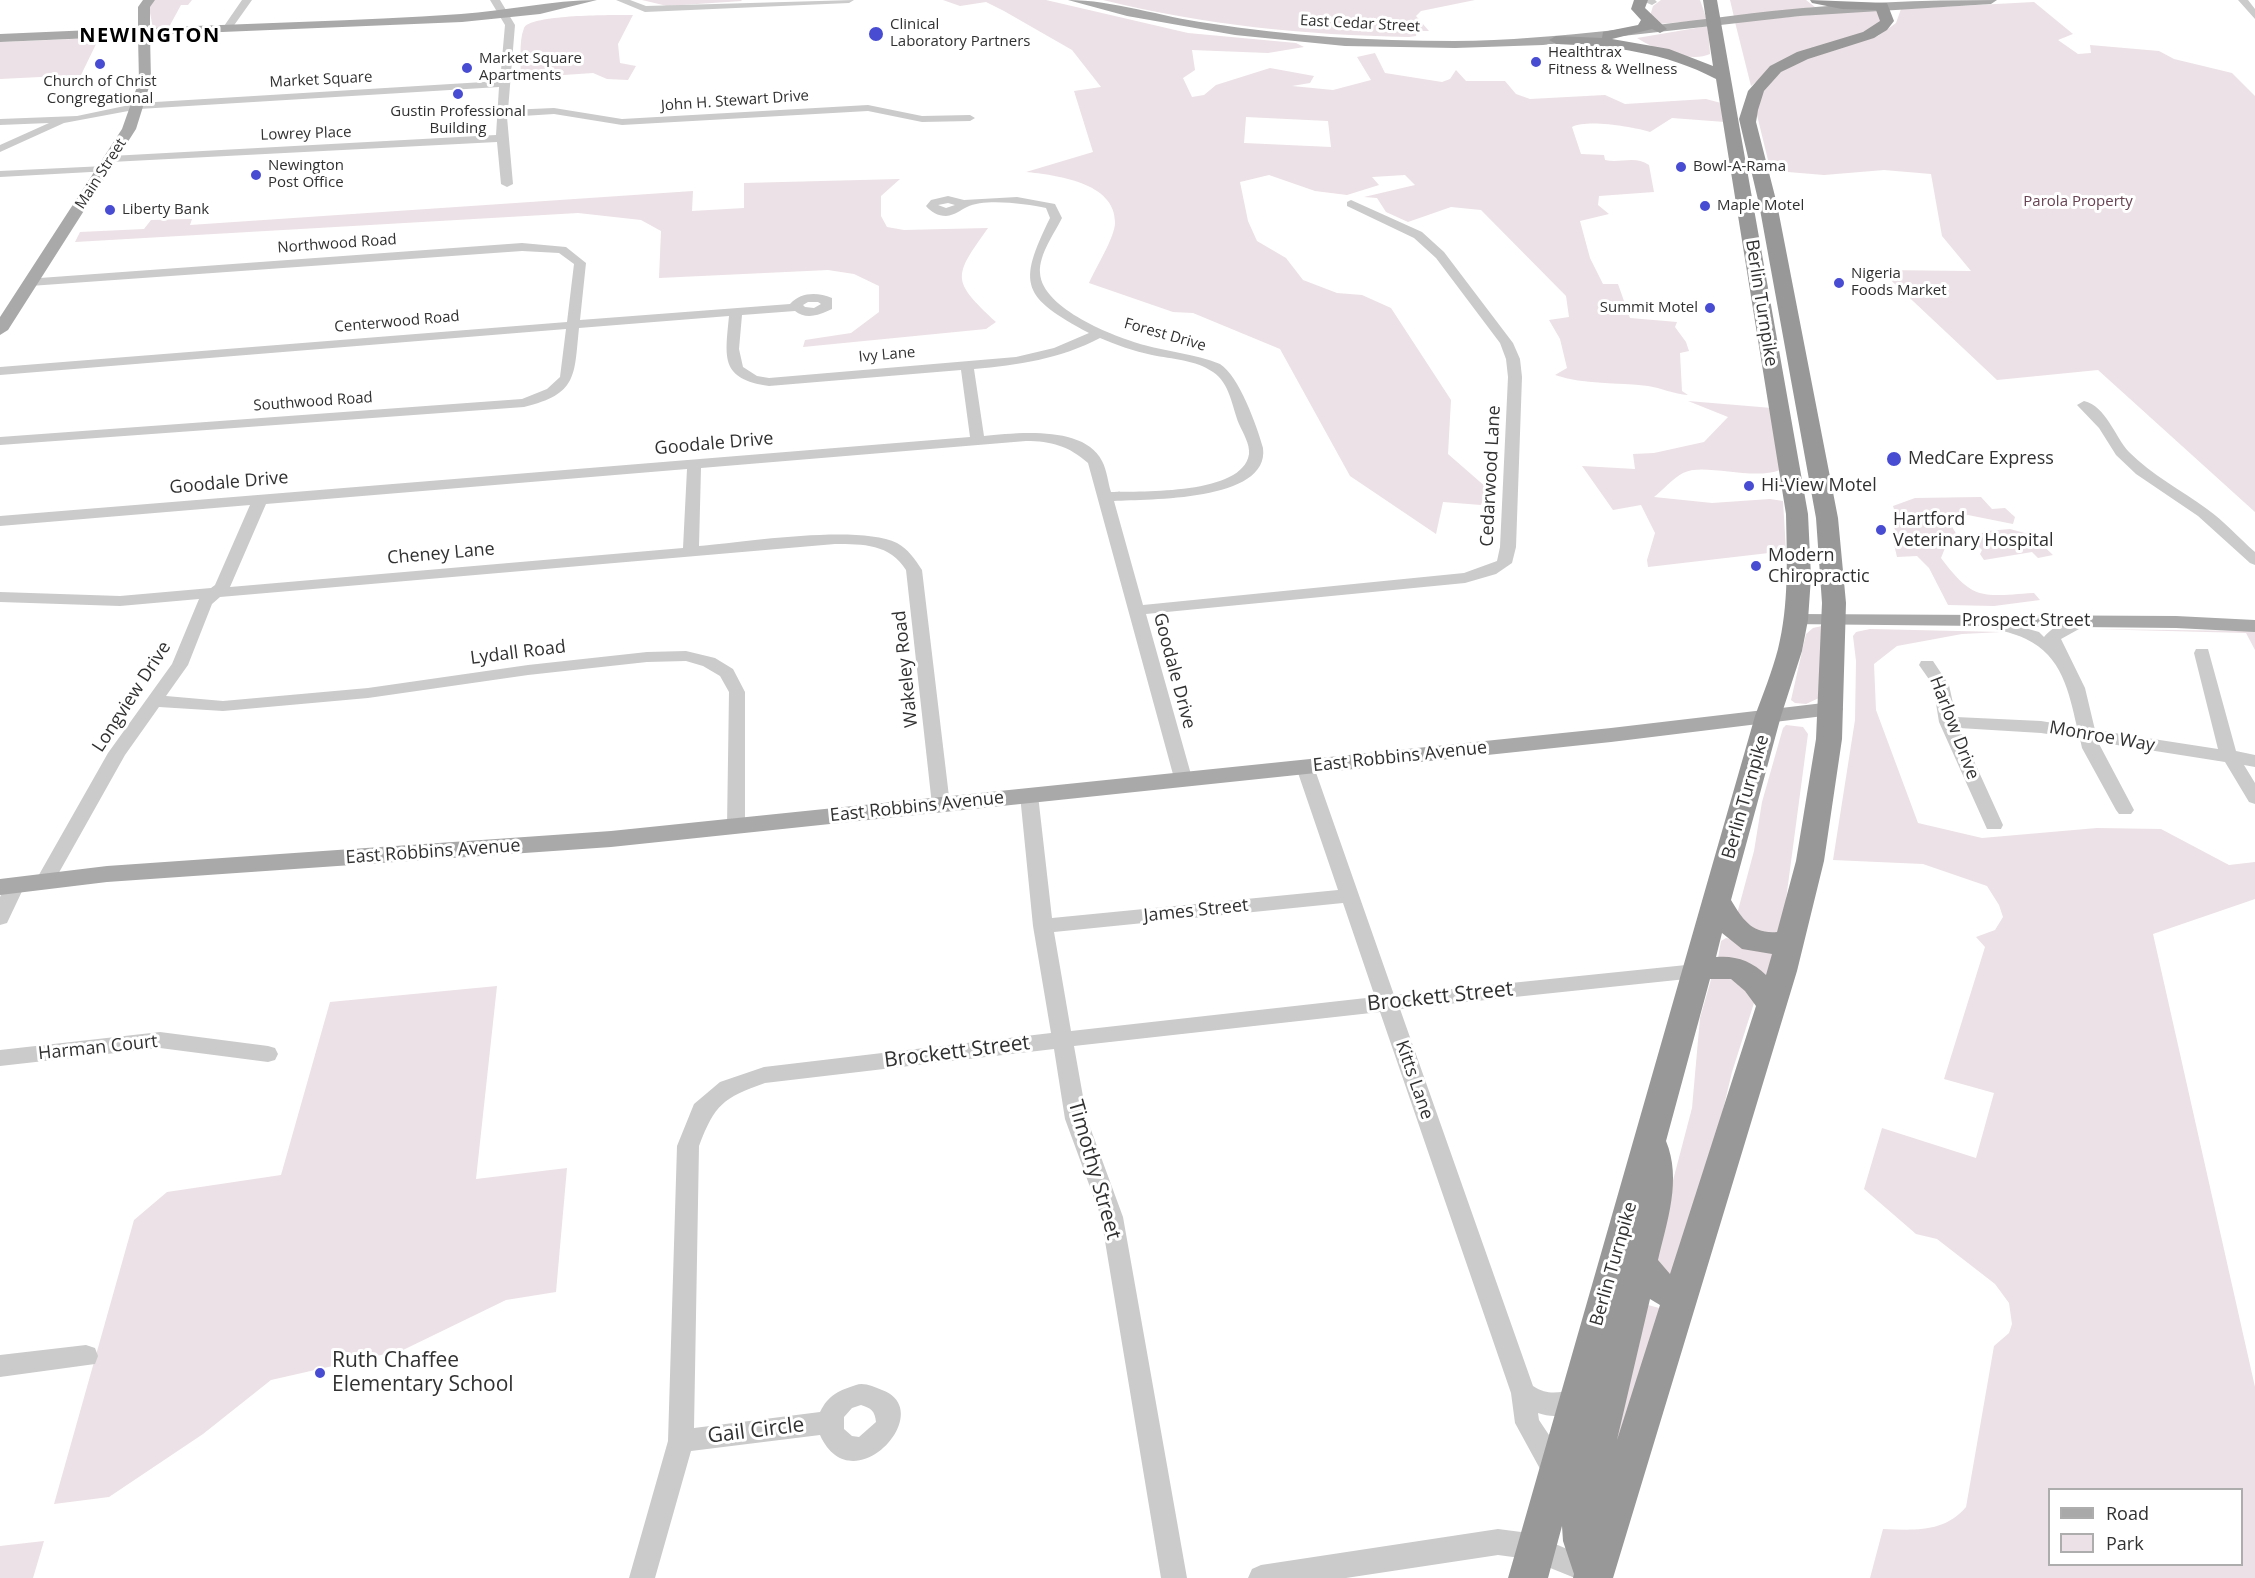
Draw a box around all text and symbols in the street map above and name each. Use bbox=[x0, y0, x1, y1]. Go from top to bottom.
street label: East Cedar Street bbox=[1299, 12, 1421, 36]
place label: Clinical Laboratory Partners bbox=[890, 16, 1030, 51]
district label: NEWINGTON bbox=[79, 24, 221, 48]
marker: Clinical Laboratory Partners bbox=[867, 25, 885, 43]
place label: Healthtrax Fitness & Wellness bbox=[1548, 44, 1677, 79]
place label: Market Square Apartments bbox=[479, 50, 582, 85]
marker: Healthtrax Fitness & Wellness bbox=[1529, 55, 1543, 69]
marker: Church of Christ Congregational bbox=[93, 57, 107, 71]
marker: Market Square Apartments bbox=[460, 61, 474, 75]
street label: Market Square bbox=[269, 68, 373, 92]
place label: Church of Christ Congregational bbox=[43, 73, 157, 108]
marker: Gustin Professional Building bbox=[451, 87, 465, 101]
street label: John H. Stewart Drive bbox=[660, 87, 810, 115]
place label: Gustin Professional Building bbox=[390, 103, 526, 138]
street label: Lowrey Place bbox=[260, 123, 352, 145]
street label: Main Street bbox=[72, 135, 130, 213]
place label: Newington Post Office bbox=[268, 157, 344, 192]
place label: Bowl-A-Rama bbox=[1693, 158, 1786, 176]
marker: Bowl-A-Rama bbox=[1674, 160, 1688, 174]
marker: Newington Post Office bbox=[249, 168, 263, 182]
park label: Parola Property bbox=[2023, 193, 2133, 211]
place label: Maple Motel bbox=[1717, 197, 1804, 215]
marker: Maple Motel bbox=[1698, 199, 1712, 213]
place label: Liberty Bank bbox=[122, 201, 209, 219]
marker: Liberty Bank bbox=[103, 203, 117, 217]
street label: Northwood Road bbox=[277, 231, 397, 257]
street label: Berlin Turnpike bbox=[1740, 238, 1782, 368]
place label: Nigeria Foods Market bbox=[1851, 265, 1947, 300]
marker: Nigeria Foods Market bbox=[1832, 276, 1846, 290]
place label: Summit Motel bbox=[1600, 299, 1698, 317]
marker: Summit Motel bbox=[1703, 301, 1717, 315]
street label: Centerwood Road bbox=[334, 308, 460, 336]
street label: Forest Drive bbox=[1122, 315, 1208, 355]
street label: Ivy Lane bbox=[858, 344, 916, 366]
street label: Southwood Road bbox=[253, 389, 373, 415]
street label: Cedarwood Lane bbox=[1477, 405, 1505, 547]
street label: Goodale Drive bbox=[654, 428, 774, 460]
place label: MedCare Express bbox=[1908, 448, 2054, 470]
marker: MedCare Express bbox=[1885, 450, 1903, 468]
street label: Goodale Drive bbox=[169, 467, 289, 499]
place label: Hi-View Motel bbox=[1761, 475, 1877, 497]
marker: Hi-View Motel bbox=[1742, 479, 1756, 493]
place label: Hartford Veterinary Hospital bbox=[1893, 509, 2054, 552]
marker: Hartford Veterinary Hospital bbox=[1874, 523, 1888, 537]
street label: Cheney Lane bbox=[386, 539, 496, 569]
place label: Modern Chiropractic bbox=[1768, 545, 1870, 588]
marker: Modern Chiropractic bbox=[1749, 559, 1763, 573]
street label: Wakeley Road bbox=[889, 609, 923, 729]
street label: Prospect Street bbox=[1962, 610, 2090, 632]
street label: Goodale Drive bbox=[1148, 611, 1200, 731]
street label: Lydall Road bbox=[469, 636, 567, 670]
street label: Longview Drive bbox=[88, 638, 176, 756]
street label: Harlow Drive bbox=[1924, 673, 1984, 783]
street label: Monroe Way bbox=[2048, 717, 2156, 757]
street label: Berlin Turnpike bbox=[1718, 732, 1774, 862]
street label: East Robbins Avenue bbox=[1312, 737, 1488, 777]
street label: East Robbins Avenue bbox=[829, 787, 1005, 827]
street label: East Robbins Avenue bbox=[345, 835, 521, 869]
street label: James Street bbox=[1143, 895, 1249, 927]
street label: Brockett Street bbox=[1366, 977, 1514, 1017]
street label: Harman Court bbox=[37, 1031, 159, 1065]
street label: Brockett Street bbox=[883, 1031, 1031, 1073]
street label: Kitts Lane bbox=[1390, 1038, 1438, 1122]
street label: Timothy Street bbox=[1062, 1097, 1126, 1243]
street label: Berlin Turnpike bbox=[1586, 1199, 1642, 1329]
place label: Ruth Chaffee Elementary School bbox=[332, 1348, 514, 1398]
marker: Ruth Chaffee Elementary School bbox=[313, 1366, 327, 1380]
street label: Gail Circle bbox=[706, 1413, 806, 1449]
legend bbox=[2048, 1488, 2243, 1566]
text: Road bbox=[2106, 1501, 2149, 1525]
text: Park bbox=[2106, 1531, 2144, 1555]

